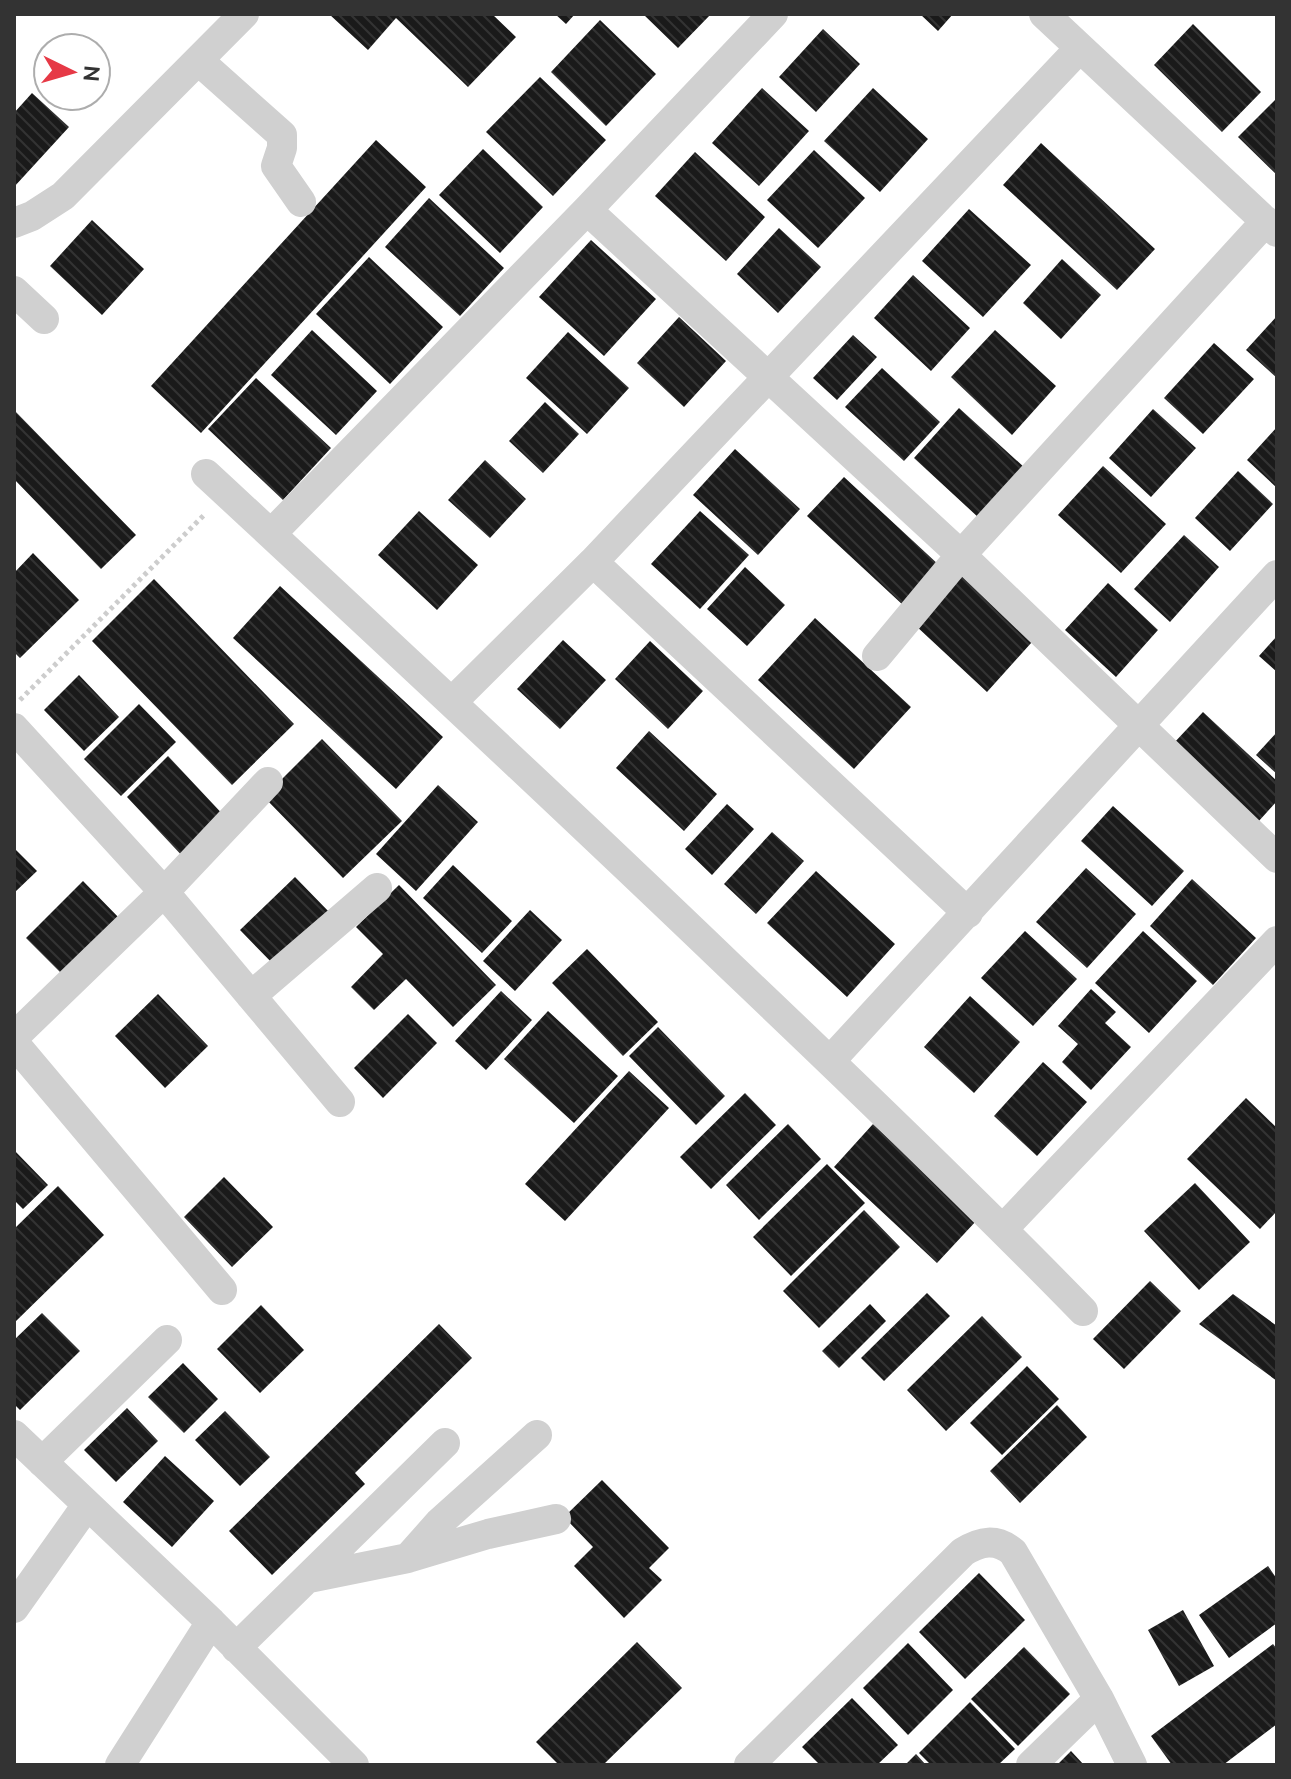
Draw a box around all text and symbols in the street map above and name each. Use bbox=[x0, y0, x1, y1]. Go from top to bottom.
north arrow bbox=[32, 32, 112, 112]
text: N bbox=[79, 65, 106, 83]

